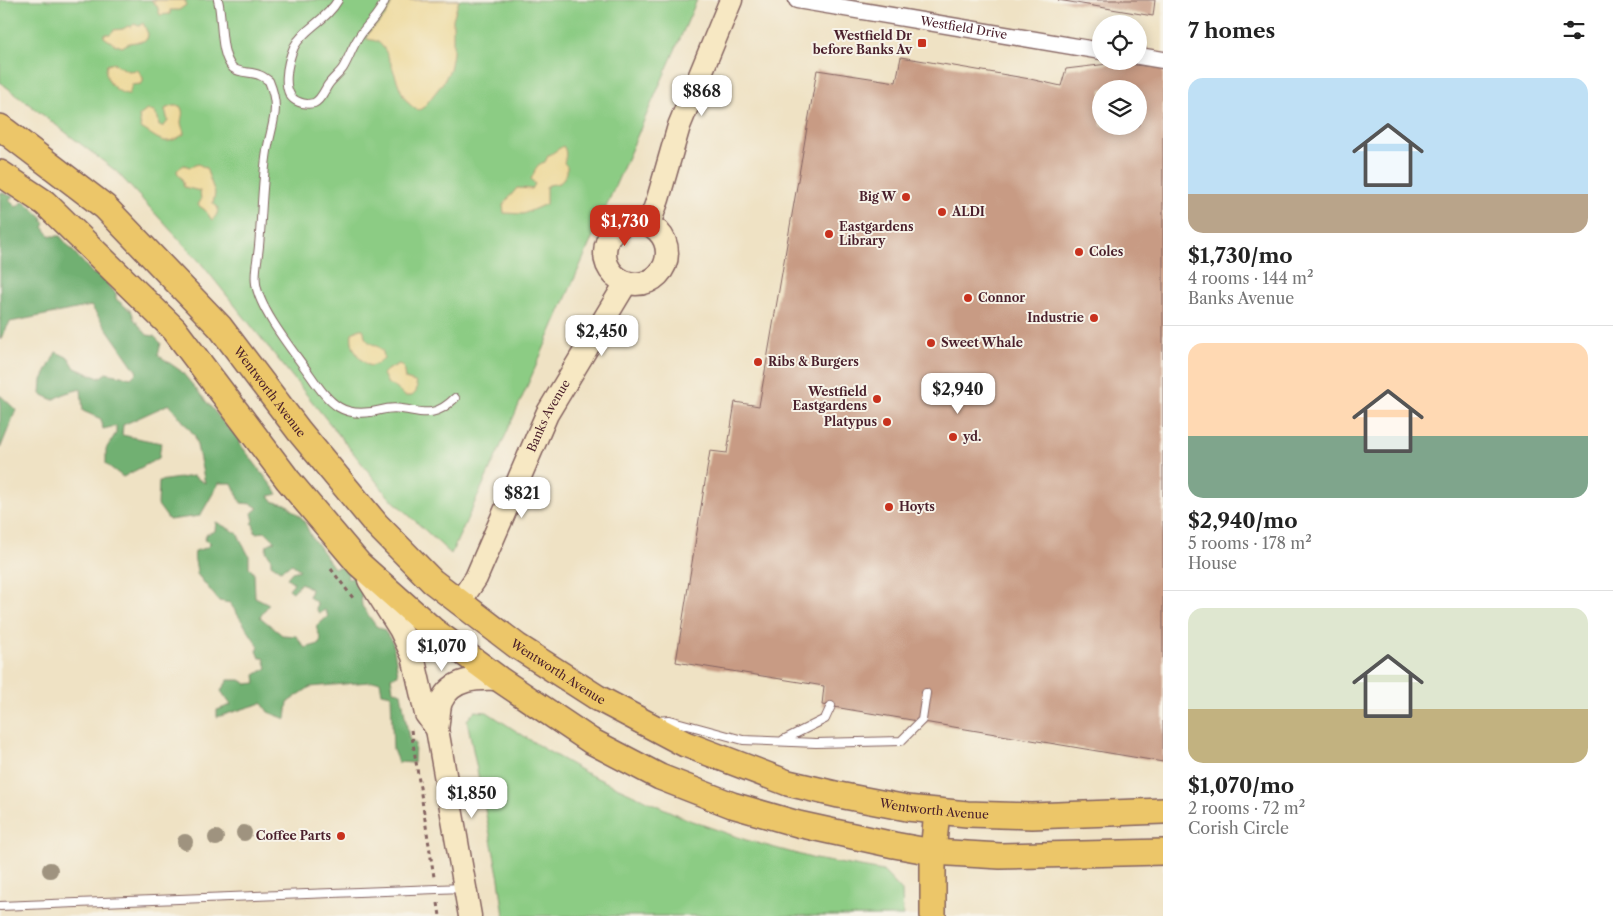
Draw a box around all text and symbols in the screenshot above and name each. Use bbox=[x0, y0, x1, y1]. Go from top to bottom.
street label: Westfield Drive bbox=[918, 13, 1009, 42]
map controls bbox=[1092, 15, 1147, 135]
button: locate bbox=[1092, 15, 1147, 70]
icon: filters bbox=[1560, 16, 1588, 44]
text: 7 homes bbox=[1188, 18, 1275, 43]
place label: Westfield Dr before Banks Av bbox=[812, 28, 913, 57]
marker: Westfield Dr before Banks Av bbox=[916, 37, 928, 49]
pin: $868 bbox=[672, 74, 732, 117]
button: layers bbox=[1092, 80, 1147, 135]
text: $868 bbox=[683, 81, 721, 101]
icon: home bbox=[1343, 110, 1433, 200]
place label: Big W bbox=[859, 189, 897, 204]
marker: Big W bbox=[900, 191, 912, 203]
pin: $1,730 bbox=[584, 204, 666, 247]
place label: ALDI bbox=[951, 204, 985, 219]
marker: ALDI bbox=[936, 206, 948, 218]
text: $1,730 bbox=[601, 211, 649, 231]
place label: Eastgardens Library bbox=[839, 219, 914, 248]
marker: Eastgardens Library bbox=[823, 228, 835, 240]
text: $1,730/mo bbox=[1188, 243, 1293, 268]
place label: Coles bbox=[1089, 244, 1124, 259]
marker: Coles bbox=[1073, 246, 1085, 258]
text: 4 rooms · 144 m² bbox=[1188, 268, 1313, 288]
text: Banks Avenue bbox=[1188, 288, 1294, 308]
place label: Connor bbox=[978, 290, 1025, 305]
marker: Connor bbox=[962, 292, 974, 304]
place label: Industrie bbox=[1027, 310, 1084, 325]
marker: Industrie bbox=[1088, 312, 1100, 324]
pin: $2,450 bbox=[561, 314, 643, 357]
text: $2,450 bbox=[576, 321, 628, 341]
place label: Sweet Whale bbox=[941, 335, 1023, 350]
marker: Sweet Whale bbox=[925, 337, 937, 349]
street label: Wentworth Avenue bbox=[230, 343, 309, 440]
place label: Ribs & Burgers bbox=[768, 354, 859, 369]
marker: Ribs & Burgers bbox=[752, 356, 764, 368]
pin: $2,940 bbox=[917, 372, 999, 415]
street label: Banks Avenue bbox=[523, 376, 573, 454]
icon: home bbox=[1343, 376, 1433, 466]
text: $2,940 bbox=[932, 379, 984, 399]
place label: Westfield Eastgardens bbox=[793, 384, 867, 413]
marker: Westfield Eastgardens bbox=[871, 393, 883, 405]
place label: Platypus bbox=[824, 414, 877, 429]
marker: Platypus bbox=[881, 416, 893, 428]
place label: yd. bbox=[962, 429, 981, 444]
marker: yd. bbox=[947, 431, 959, 443]
pin: $821 bbox=[492, 476, 552, 519]
text: $821 bbox=[504, 483, 540, 503]
place label: Hoyts bbox=[899, 499, 935, 514]
marker: Hoyts bbox=[883, 501, 895, 513]
text: $2,940/mo bbox=[1188, 508, 1298, 533]
text: 5 rooms · 178 m² bbox=[1188, 533, 1312, 553]
text: House bbox=[1188, 553, 1237, 573]
pin: $1,070 bbox=[401, 630, 483, 672]
street label: Wentworth Avenue bbox=[507, 635, 608, 708]
text: $1,070 bbox=[417, 636, 467, 656]
icon: home bbox=[1343, 641, 1433, 731]
text: $1,070/mo bbox=[1188, 773, 1294, 798]
pin: $1,850 bbox=[431, 776, 513, 819]
text: $1,850 bbox=[447, 783, 497, 803]
street label: Wentworth Avenue bbox=[877, 795, 989, 822]
text: 2 rooms · 72 m² bbox=[1188, 798, 1305, 818]
text: Corish Circle bbox=[1188, 818, 1289, 838]
place label: Coffee Parts bbox=[256, 828, 331, 843]
marker: Coffee Parts bbox=[335, 830, 347, 842]

